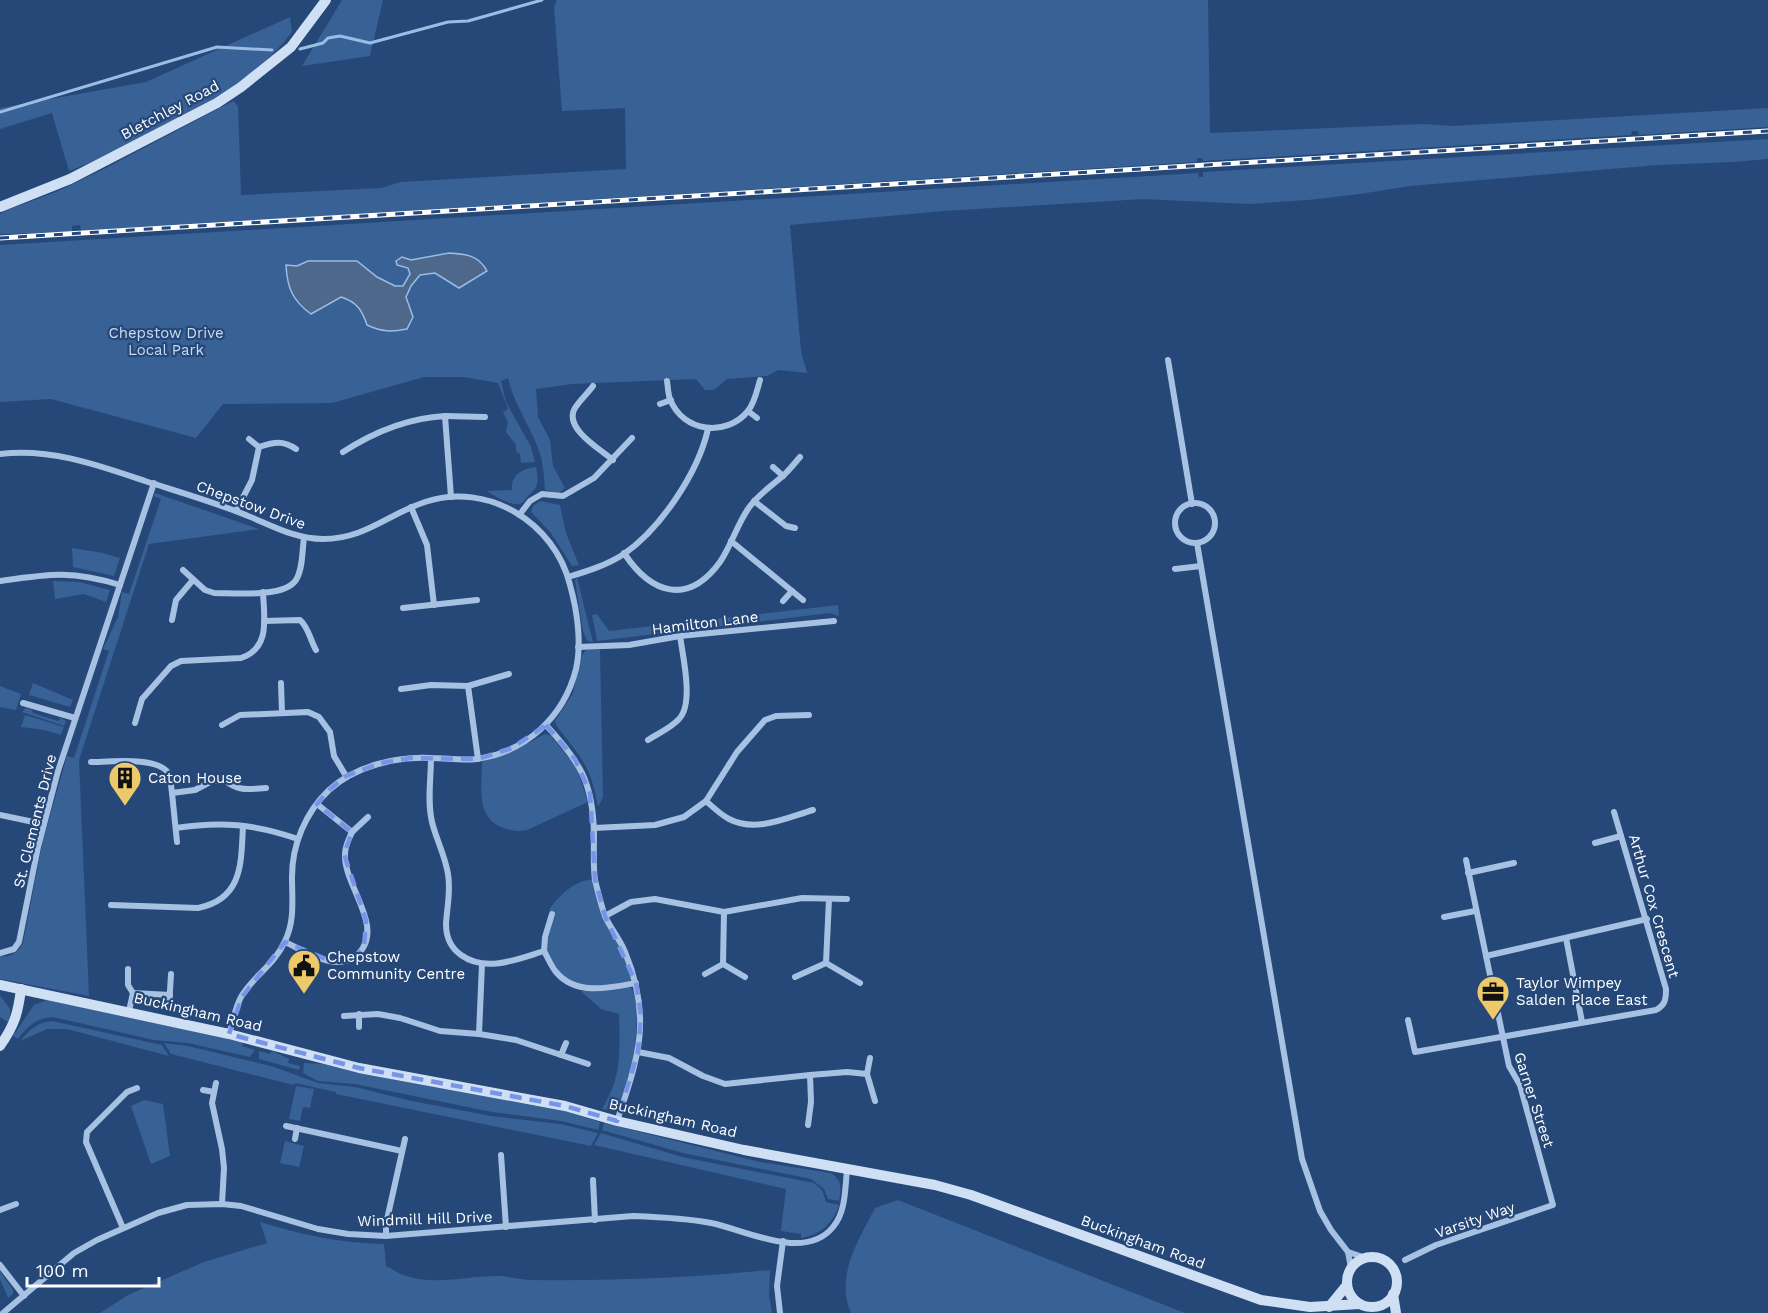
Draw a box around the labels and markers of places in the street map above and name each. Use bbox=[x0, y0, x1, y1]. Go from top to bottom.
building icon: Caton House bbox=[107, 760, 143, 807]
place label: Caton House bbox=[148, 769, 242, 787]
public building icon: Chepstow Community Centre bbox=[286, 948, 322, 995]
place label: Chepstow Community Centre bbox=[327, 948, 465, 983]
office icon: Taylor Wimpey Salden Place East bbox=[1475, 974, 1511, 1021]
place label: Taylor Wimpey Salden Place East bbox=[1516, 974, 1648, 1009]

